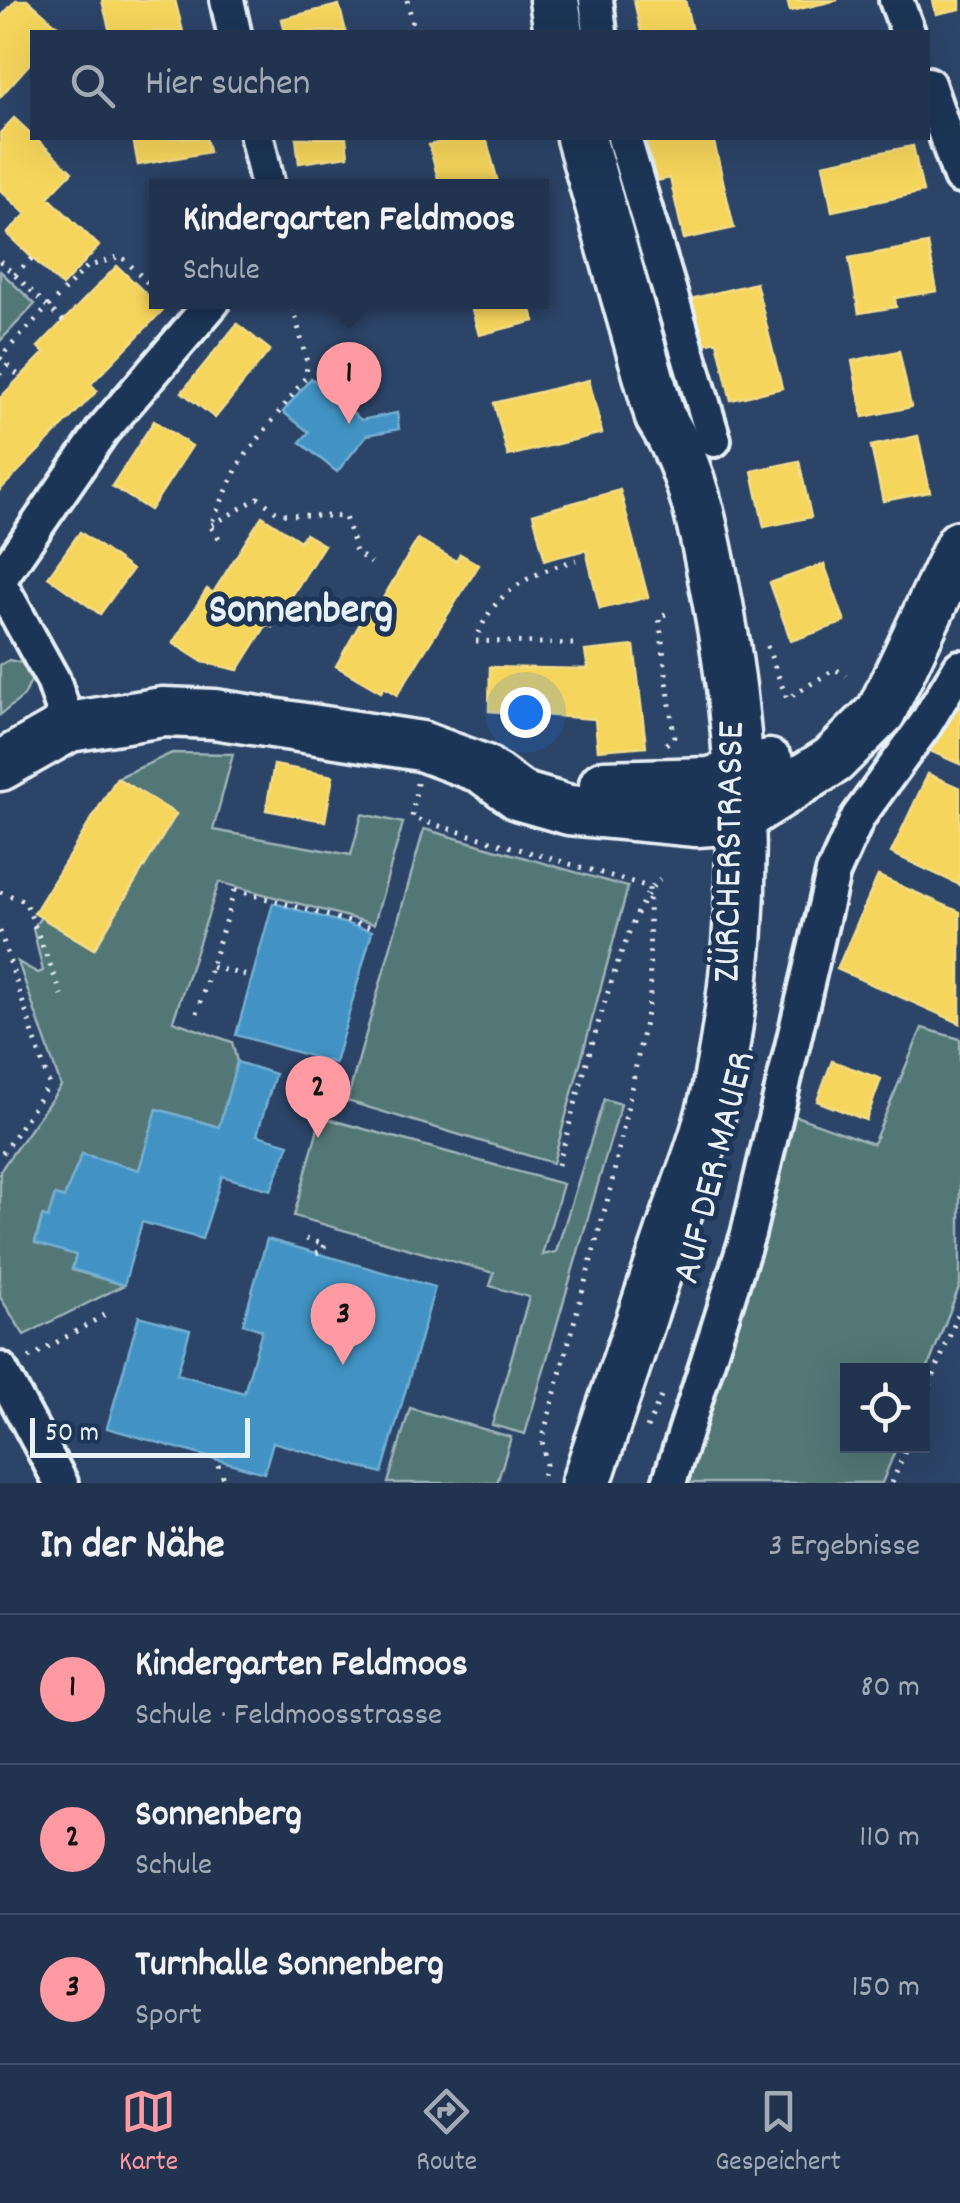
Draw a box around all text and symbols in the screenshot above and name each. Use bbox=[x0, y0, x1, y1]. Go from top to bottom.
search box bbox=[30, 30, 930, 140]
icon: search bbox=[65, 58, 120, 113]
text: Hier suchen bbox=[145, 58, 310, 113]
popup bbox=[149, 179, 549, 309]
text: Kindergarten Feldmoos bbox=[183, 194, 515, 249]
text: Schule bbox=[183, 249, 260, 295]
pin: 1 bbox=[316, 342, 382, 424]
district label: Sonnenberg bbox=[209, 583, 393, 643]
your location bbox=[500, 687, 551, 738]
street label: ZÜRCHERSTRASSE bbox=[701, 721, 763, 983]
street label: AUF DER MAUER bbox=[661, 1046, 773, 1290]
pin: 2 bbox=[286, 1056, 350, 1138]
pin: 3 bbox=[310, 1282, 376, 1365]
map controls bbox=[840, 1363, 930, 1453]
button: locate bbox=[840, 1363, 930, 1453]
scale bar bbox=[30, 1413, 250, 1458]
text: 50 m bbox=[45, 1415, 99, 1455]
text: In der Nähe bbox=[40, 1518, 225, 1578]
text: 3 Ergebnisse bbox=[768, 1525, 920, 1571]
text: Kindergarten Feldmoos bbox=[135, 1639, 468, 1694]
text: 1 bbox=[69, 1666, 76, 1712]
text: 80 m bbox=[860, 1666, 920, 1712]
text: Schule · Feldmoosstrasse bbox=[135, 1694, 442, 1740]
text: Sonnenberg bbox=[135, 1789, 302, 1844]
text: 2 bbox=[66, 1816, 79, 1862]
text: 110 m bbox=[859, 1816, 920, 1862]
text: Schule bbox=[135, 1844, 212, 1890]
text: Turnhalle Sonnenberg bbox=[135, 1939, 444, 1994]
text: 3 bbox=[65, 1966, 80, 2012]
text: 150 m bbox=[851, 1966, 920, 2012]
text: Sport bbox=[135, 1994, 202, 2040]
tab: Karte bbox=[119, 2084, 178, 2184]
tab: Route bbox=[416, 2084, 477, 2184]
tab: Gespeichert bbox=[715, 2084, 841, 2184]

